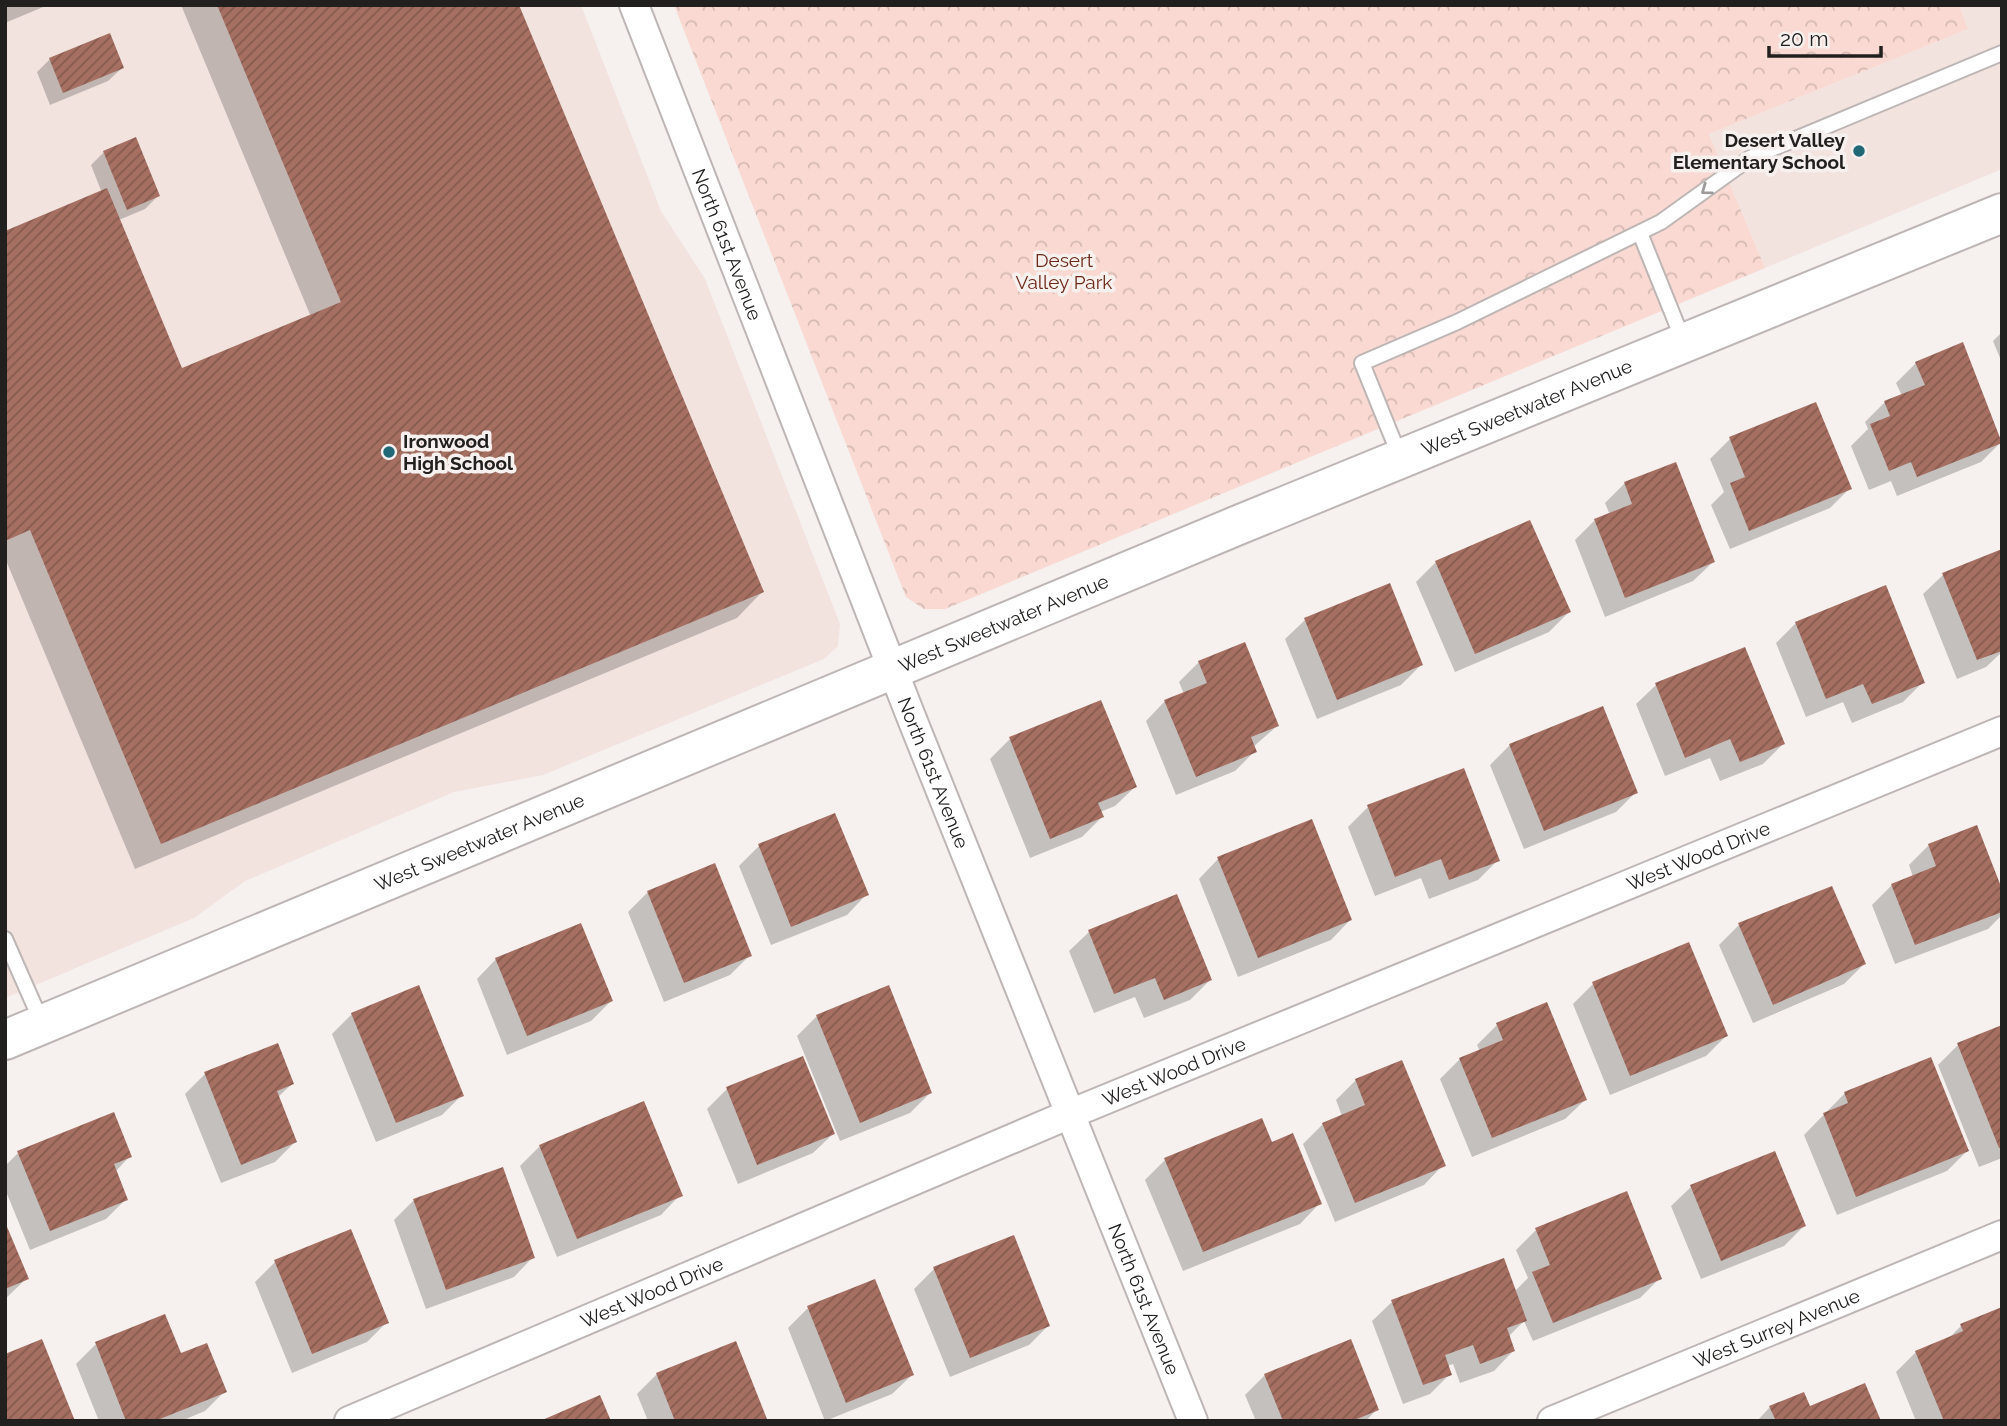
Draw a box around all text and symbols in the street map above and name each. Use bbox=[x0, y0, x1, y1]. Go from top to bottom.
scale bar bbox=[1769, 14, 1881, 58]
text: 20 m bbox=[1780, 26, 1828, 51]
place label: Desert Valley Elementary School bbox=[1673, 129, 1846, 173]
marker: Desert Valley Elementary School bbox=[1851, 143, 1867, 159]
street label: North 61st Avenue bbox=[688, 166, 767, 323]
one-way arrow bbox=[1701, 182, 1714, 194]
park label: Desert Valley Park bbox=[1016, 249, 1112, 293]
street label: West Sweetwater Avenue bbox=[1418, 354, 1635, 460]
place label: Ironwood High School bbox=[403, 430, 514, 474]
marker: Ironwood High School bbox=[381, 444, 397, 460]
street label: West Sweetwater Avenue bbox=[895, 570, 1112, 677]
street label: North 61st Avenue bbox=[893, 694, 974, 851]
street label: West Sweetwater Avenue bbox=[371, 788, 587, 895]
street label: West Wood Drive bbox=[1624, 817, 1773, 895]
street label: West Wood Drive bbox=[1099, 1032, 1249, 1111]
street label: North 61st Avenue bbox=[1104, 1220, 1184, 1378]
street label: West Wood Drive bbox=[577, 1252, 726, 1332]
street label: West Surrey Avenue bbox=[1690, 1284, 1863, 1372]

